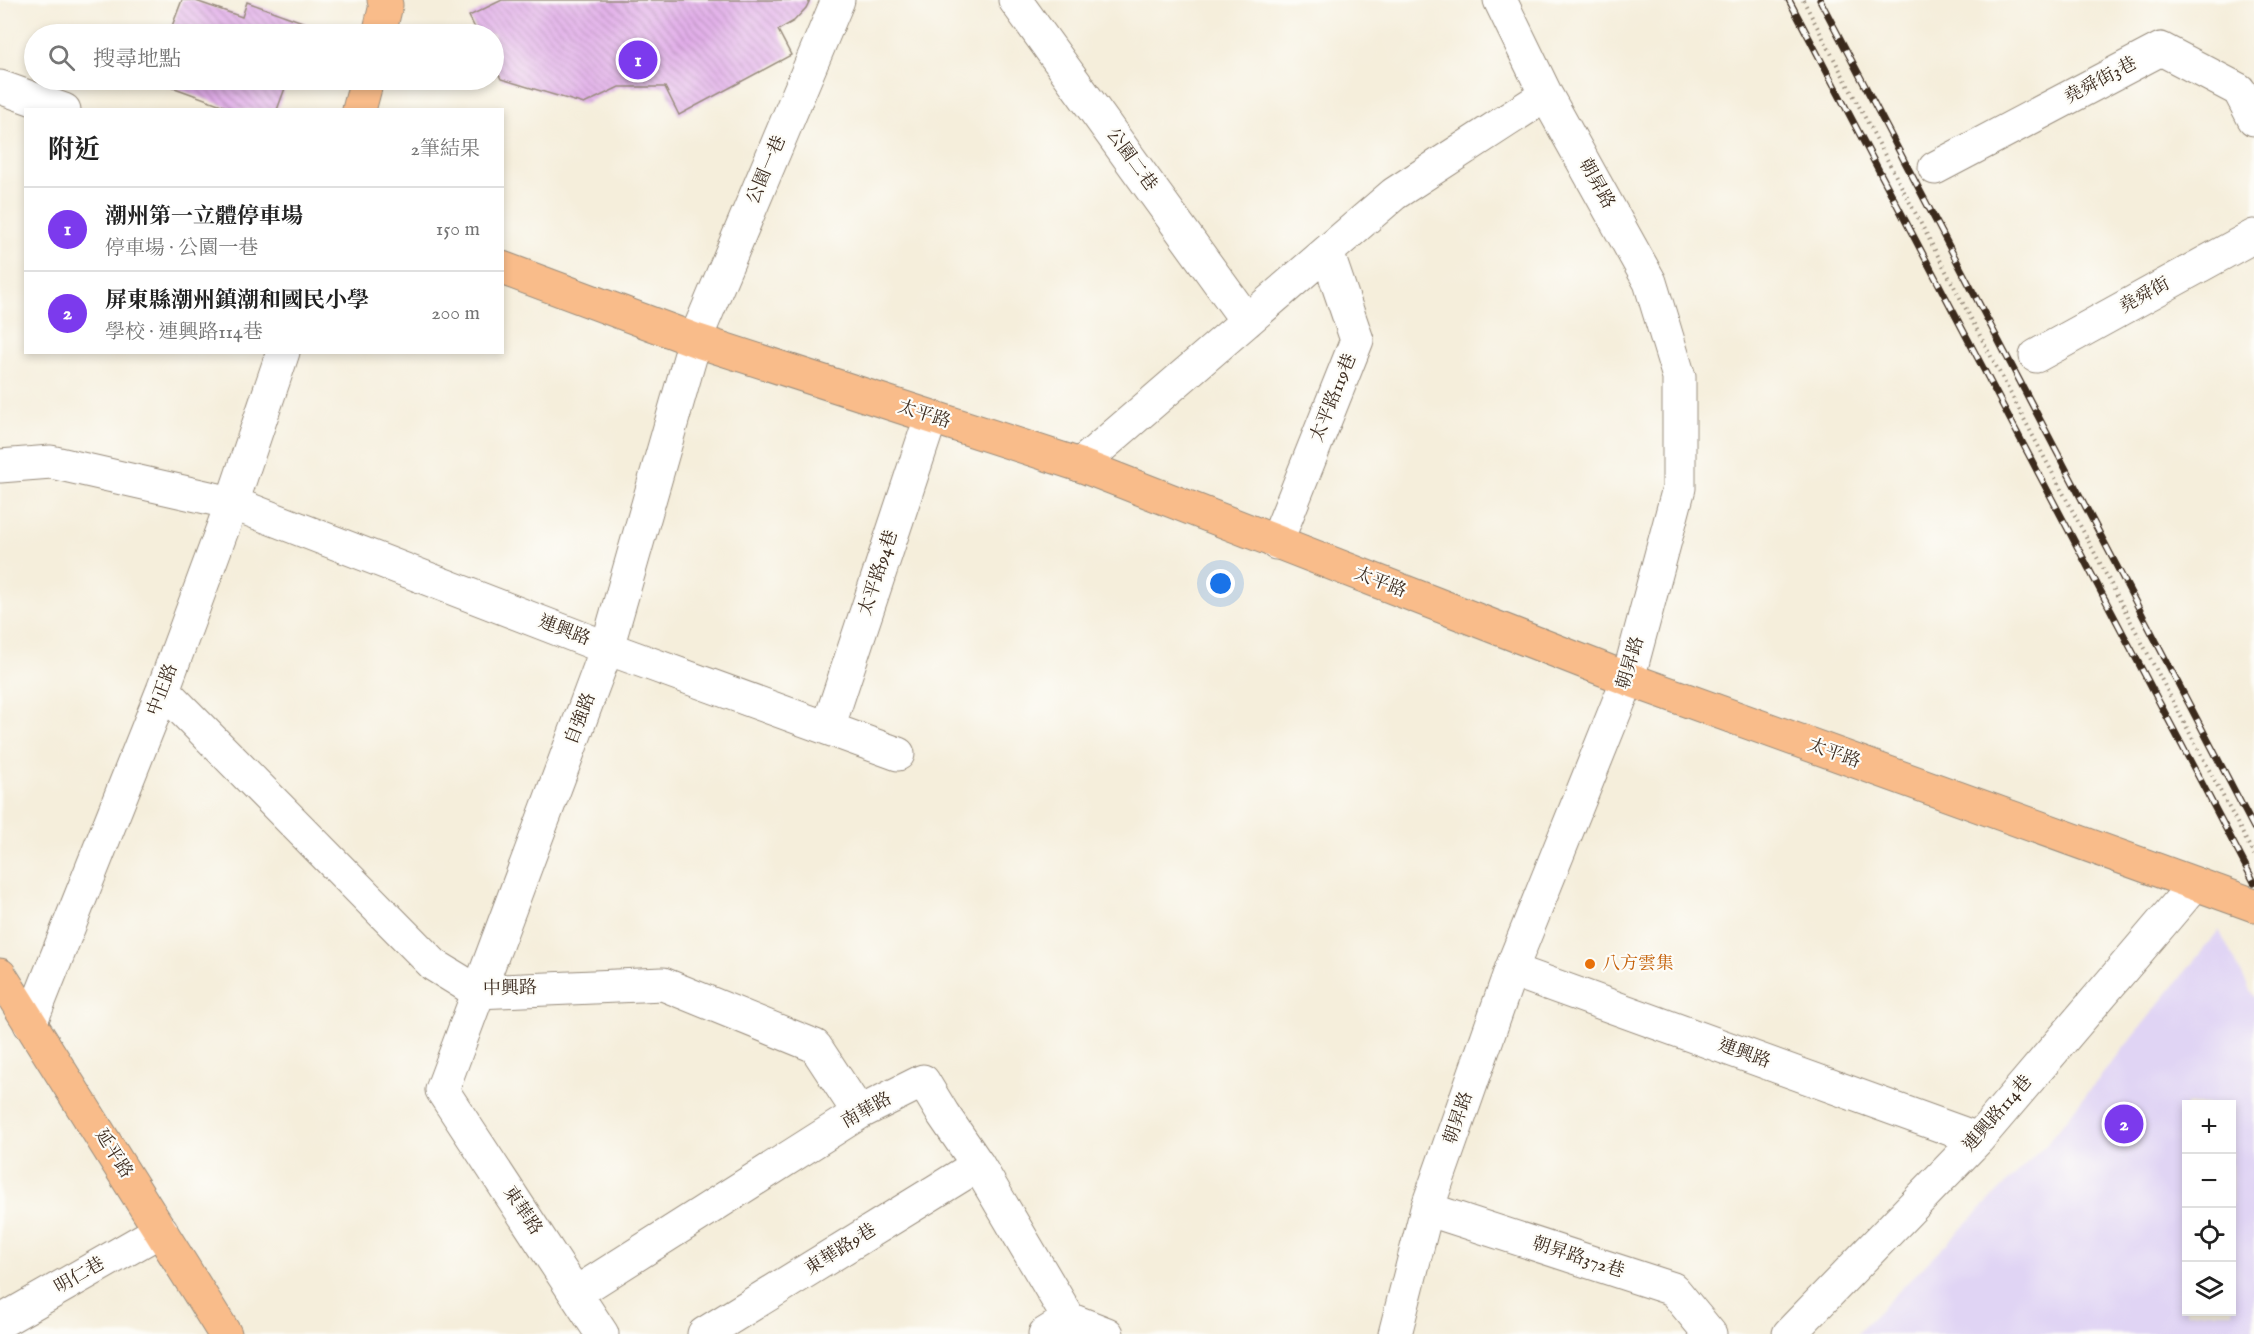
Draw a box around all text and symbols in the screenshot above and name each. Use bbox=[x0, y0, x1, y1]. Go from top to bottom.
search box bbox=[24, 24, 504, 90]
pin: 1 bbox=[618, 38, 658, 82]
icon: search bbox=[45, 41, 78, 74]
text: 搜尋地點 bbox=[93, 46, 181, 74]
street label: 堯舜街3巷 bbox=[2061, 52, 2141, 110]
street label: 公園二巷 bbox=[1101, 124, 1161, 196]
street label: 公園一巷 bbox=[742, 132, 792, 208]
text: 附近 bbox=[48, 134, 100, 167]
text: 2筆結果 bbox=[411, 137, 480, 162]
street label: 朝昇路 bbox=[1573, 155, 1619, 213]
text: 潮州第一立體停車場 bbox=[105, 203, 303, 231]
text: 1 bbox=[64, 217, 71, 242]
text: 150 m bbox=[436, 217, 480, 242]
text: 停車場 · 公園一巷 bbox=[105, 236, 258, 261]
street label: 堯舜街 bbox=[2116, 273, 2174, 319]
text: 屏東縣潮州鎮潮和國民小學 bbox=[105, 287, 369, 315]
text: 2 bbox=[63, 301, 72, 326]
text: 200 m bbox=[431, 301, 480, 326]
text: 學校 · 連興路114巷 bbox=[105, 320, 263, 345]
street label: 太平路119巷 bbox=[1306, 350, 1362, 446]
street label: 太平路 bbox=[895, 396, 953, 434]
street label: 太平路94巷 bbox=[854, 527, 904, 619]
street label: 太平路 bbox=[1351, 563, 1409, 603]
your location bbox=[1206, 569, 1235, 598]
street label: 連興路 bbox=[535, 611, 593, 651]
street label: 朝昇路 bbox=[1612, 634, 1650, 692]
street label: 中正路 bbox=[143, 661, 183, 719]
street label: 自強路 bbox=[561, 690, 601, 748]
street label: 太平路 bbox=[1805, 734, 1863, 774]
place label: 八方雲集 bbox=[1602, 953, 1674, 976]
marker: 八方雲集 bbox=[1583, 957, 1597, 971]
street label: 中興路 bbox=[483, 977, 537, 1001]
street label: 連興路 bbox=[1715, 1034, 1773, 1074]
street label: 連興路114巷 bbox=[1958, 1071, 2038, 1157]
street label: 南華路 bbox=[838, 1088, 896, 1134]
street label: 朝昇路 bbox=[1439, 1089, 1479, 1147]
map controls bbox=[2182, 1100, 2236, 1316]
button: + bbox=[2182, 1100, 2236, 1154]
pin: 2 bbox=[2104, 1102, 2144, 1146]
street label: 延平路 bbox=[89, 1125, 137, 1183]
button: − bbox=[2182, 1154, 2236, 1208]
street label: 東華路 bbox=[497, 1182, 547, 1240]
button: locate bbox=[2182, 1208, 2236, 1262]
street label: 東華路9巷 bbox=[801, 1219, 881, 1281]
street label: 朝昇路372巷 bbox=[1529, 1232, 1627, 1284]
street label: 明仁巷 bbox=[51, 1253, 109, 1299]
button: layers bbox=[2182, 1262, 2236, 1316]

